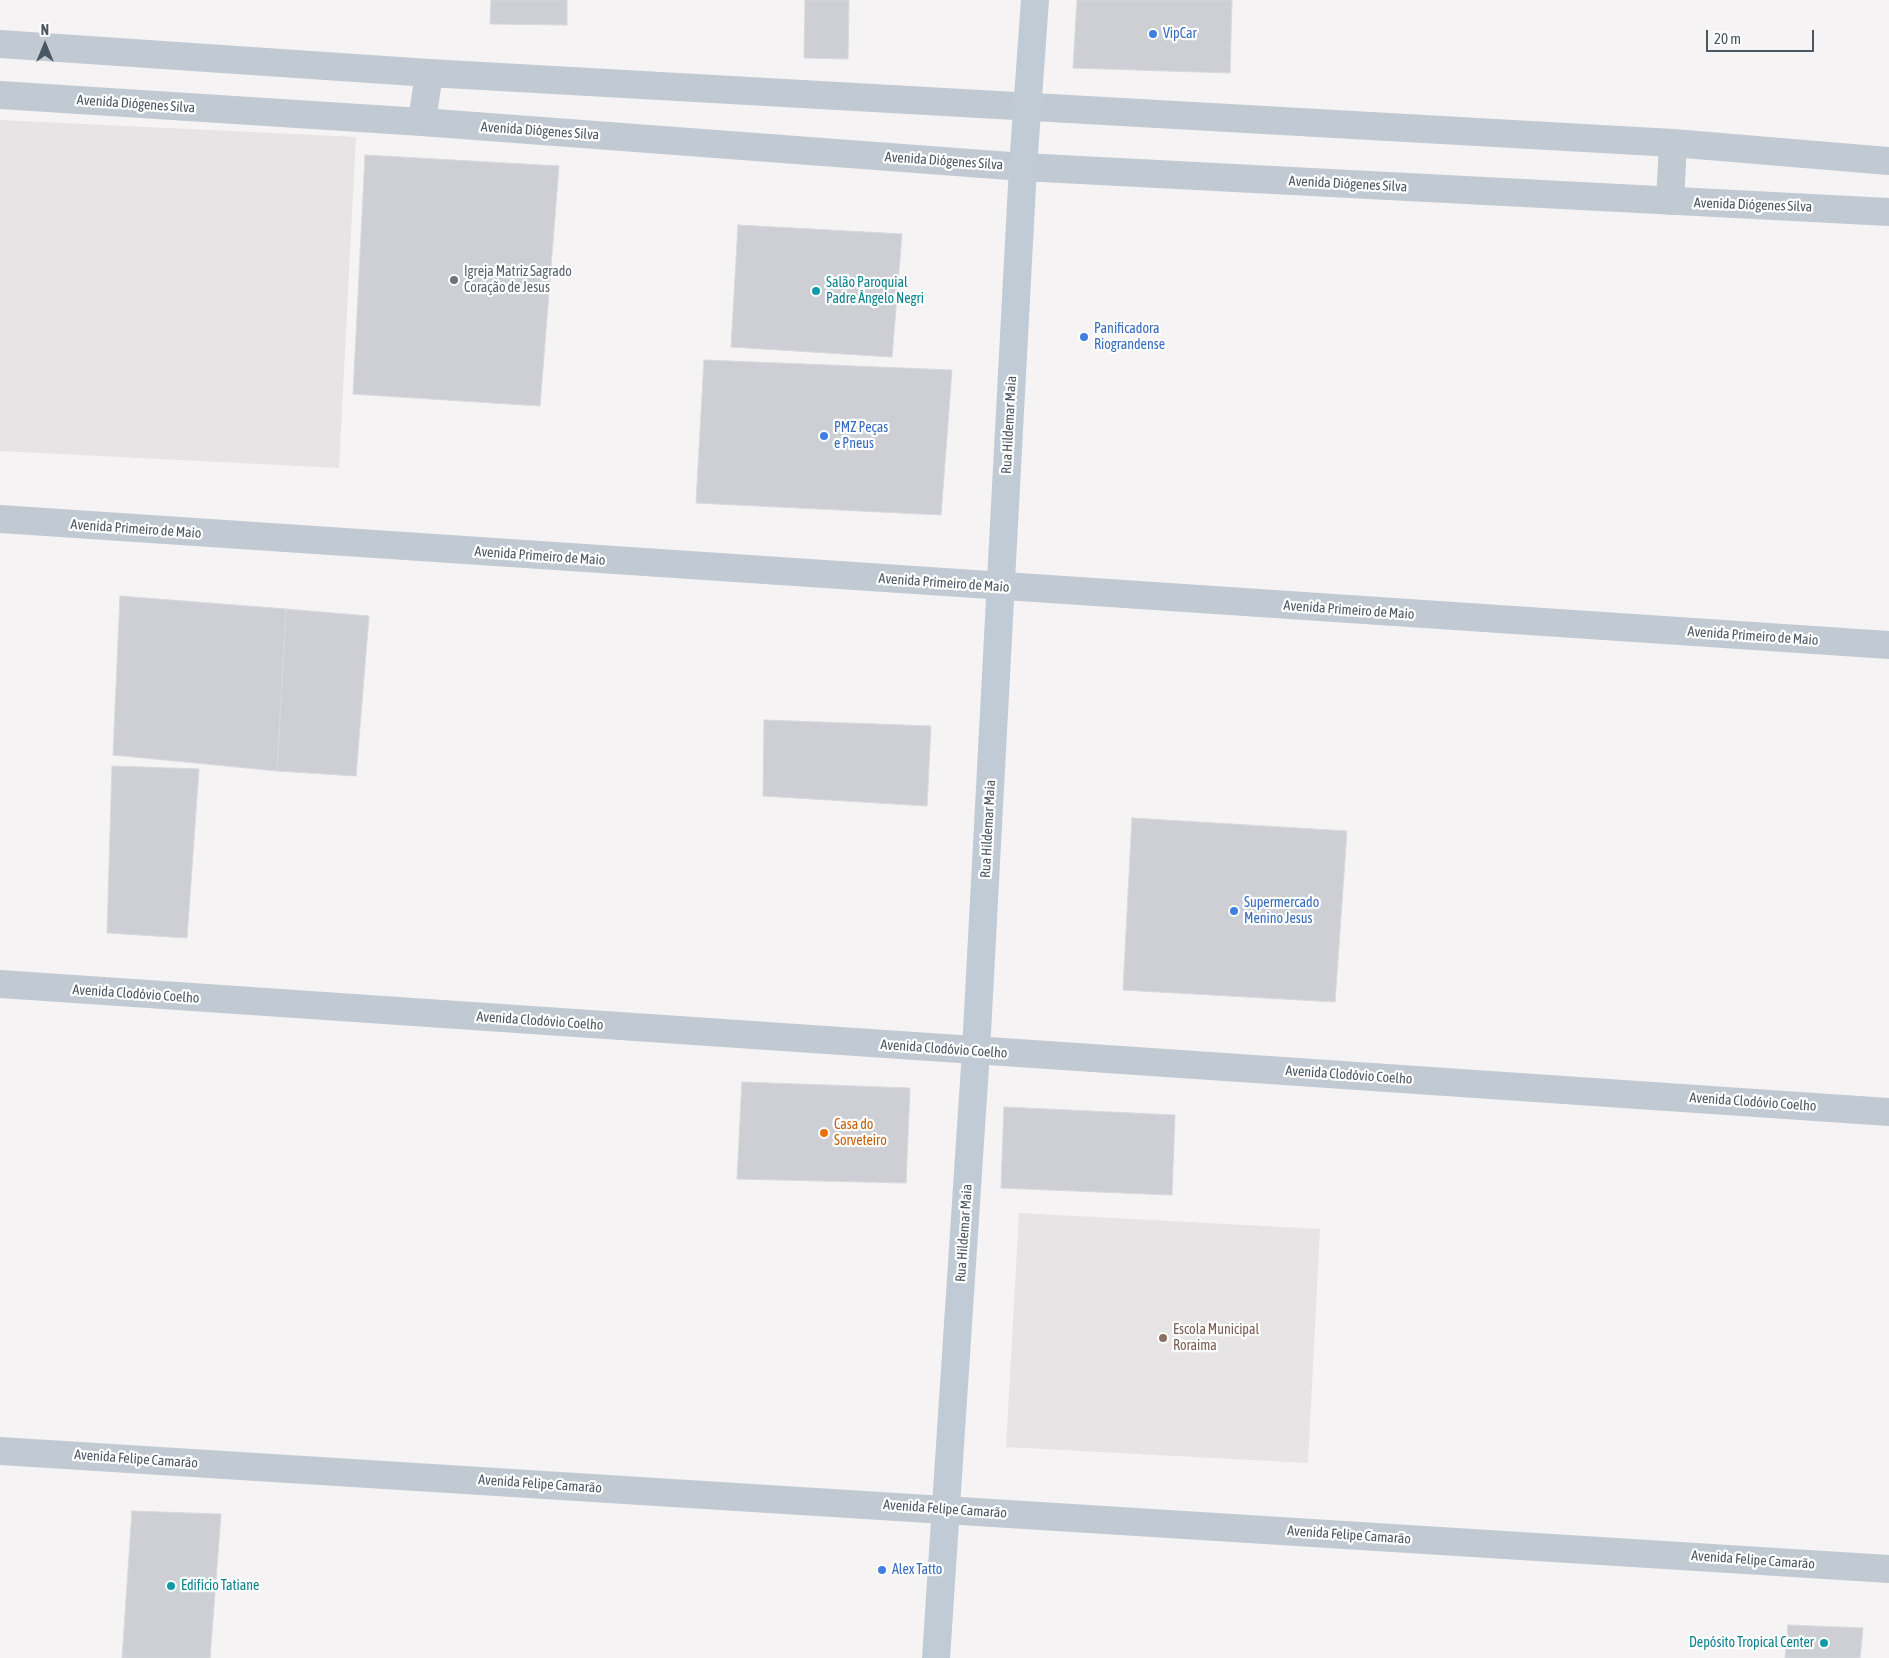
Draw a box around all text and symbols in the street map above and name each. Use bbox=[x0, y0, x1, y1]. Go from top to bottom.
north arrow bbox=[20, 20, 70, 70]
scale bar bbox=[1709, 20, 1816, 52]
text: N bbox=[41, 22, 49, 38]
place label: VipCar bbox=[1163, 26, 1197, 42]
marker: VipCar bbox=[1147, 28, 1159, 40]
text: 20 m bbox=[1714, 30, 1741, 47]
street label: Avenida Diógenes Silva bbox=[76, 91, 196, 117]
street label: Avenida Diógenes Silva bbox=[480, 118, 600, 144]
street label: Avenida Diógenes Silva bbox=[884, 148, 1004, 174]
street label: Avenida Diógenes Silva bbox=[1288, 173, 1408, 195]
street label: Avenida Diógenes Silva bbox=[1694, 195, 1812, 215]
place label: Igreja Matriz Sagrado Coração de Jesus bbox=[464, 264, 572, 296]
marker: Igreja Matriz Sagrado Coração de Jesus bbox=[448, 274, 460, 286]
place label: Salão Paroquial Padre Ângelo Negri bbox=[826, 275, 924, 308]
marker: Salão Paroquial Padre Ângelo Negri bbox=[810, 285, 822, 297]
place label: Panificadora Riograndense bbox=[1094, 321, 1165, 354]
marker: Panificadora Riograndense bbox=[1078, 331, 1090, 343]
street label: Rua Hildemar Maia bbox=[998, 375, 1020, 475]
place label: PMZ Peças e Pneus bbox=[834, 420, 888, 452]
marker: PMZ Peças e Pneus bbox=[818, 430, 830, 442]
street label: Avenida Primeiro de Maio bbox=[70, 516, 202, 542]
street label: Avenida Primeiro de Maio bbox=[474, 543, 606, 569]
street label: Avenida Primeiro de Maio bbox=[878, 570, 1010, 596]
street label: Avenida Primeiro de Maio bbox=[1283, 597, 1415, 623]
street label: Avenida Primeiro de Maio bbox=[1687, 623, 1819, 649]
street label: Rua Hildemar Maia bbox=[977, 779, 999, 879]
place label: Supermercado Menino Jesus bbox=[1244, 895, 1319, 928]
marker: Supermercado Menino Jesus bbox=[1228, 905, 1240, 917]
street label: Avenida Clodóvio Coelho bbox=[72, 981, 200, 1007]
street label: Avenida Clodóvio Coelho bbox=[476, 1008, 604, 1034]
street label: Avenida Clodóvio Coelho bbox=[880, 1036, 1008, 1062]
street label: Avenida Clodóvio Coelho bbox=[1285, 1062, 1413, 1088]
street label: Avenida Clodóvio Coelho bbox=[1689, 1089, 1817, 1115]
place label: Casa do Sorveteiro bbox=[834, 1117, 887, 1150]
marker: Casa do Sorveteiro bbox=[818, 1127, 830, 1139]
street label: Rua Hildemar Maia bbox=[952, 1183, 976, 1283]
place label: Escola Municipal Roraima bbox=[1173, 1322, 1259, 1354]
marker: Escola Municipal Roraima bbox=[1157, 1332, 1169, 1344]
street label: Avenida Felipe Camarão bbox=[74, 1446, 198, 1472]
street label: Avenida Felipe Camarão bbox=[478, 1471, 602, 1497]
street label: Avenida Felipe Camarão bbox=[883, 1496, 1007, 1522]
street label: Avenida Felipe Camarão bbox=[1287, 1522, 1411, 1548]
street label: Avenida Felipe Camarão bbox=[1691, 1547, 1815, 1573]
place label: Alex Tatto bbox=[892, 1562, 942, 1578]
marker: Alex Tatto bbox=[876, 1564, 888, 1576]
place label: Edifício Tatiane bbox=[181, 1578, 259, 1594]
marker: Edifício Tatiane bbox=[165, 1580, 177, 1592]
place label: Depósito Tropical Center bbox=[1689, 1635, 1814, 1651]
marker: Depósito Tropical Center bbox=[1818, 1637, 1830, 1649]

